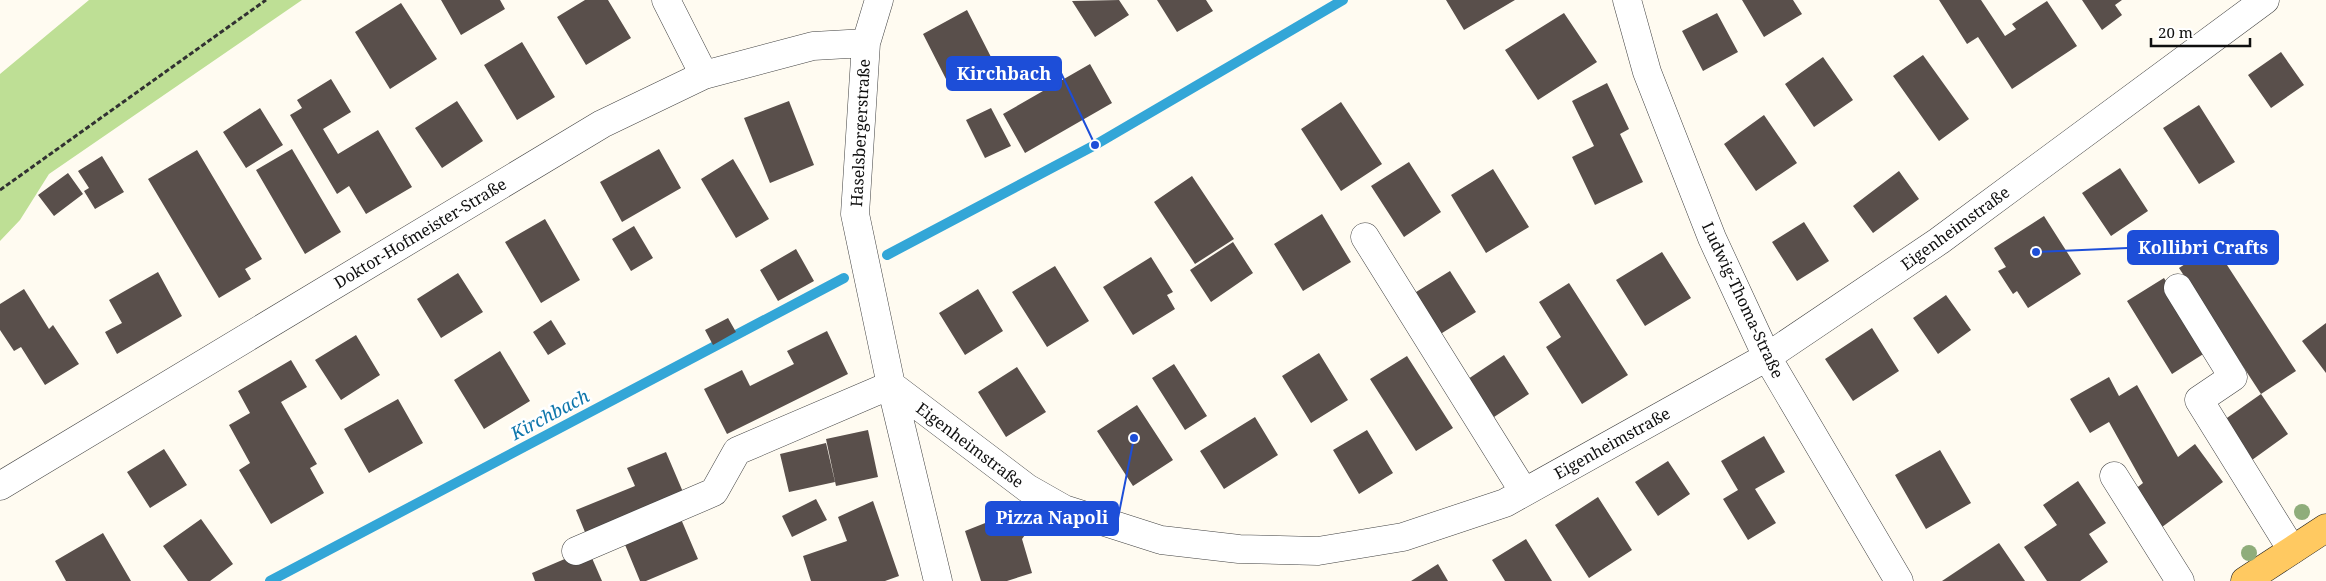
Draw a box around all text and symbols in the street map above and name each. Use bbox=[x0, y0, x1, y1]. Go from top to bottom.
scale bar bbox=[2151, 15, 2250, 47]
text: 20 m bbox=[2158, 22, 2193, 42]
callout: Kirchbach bbox=[947, 57, 1061, 90]
street label: Haselsbergerstraße bbox=[845, 58, 875, 208]
text: Kirchbach bbox=[957, 61, 1051, 85]
street label: Doktor-Hofmeister-Straße bbox=[330, 173, 510, 293]
street label: Eigenheimstraße bbox=[1896, 181, 2014, 275]
street label: Ludwig-Thoma-Straße bbox=[1697, 218, 1789, 382]
callout: Kollibri Crafts bbox=[2128, 231, 2278, 264]
text: Kollibri Crafts bbox=[2138, 235, 2268, 259]
water label: Kirchbach bbox=[505, 383, 593, 445]
street label: Eigenheimstraße bbox=[912, 397, 1028, 493]
street label: Eigenheimstraße bbox=[1550, 402, 1674, 484]
callout: Pizza Napoli bbox=[986, 502, 1118, 535]
text: Pizza Napoli bbox=[996, 505, 1109, 529]

